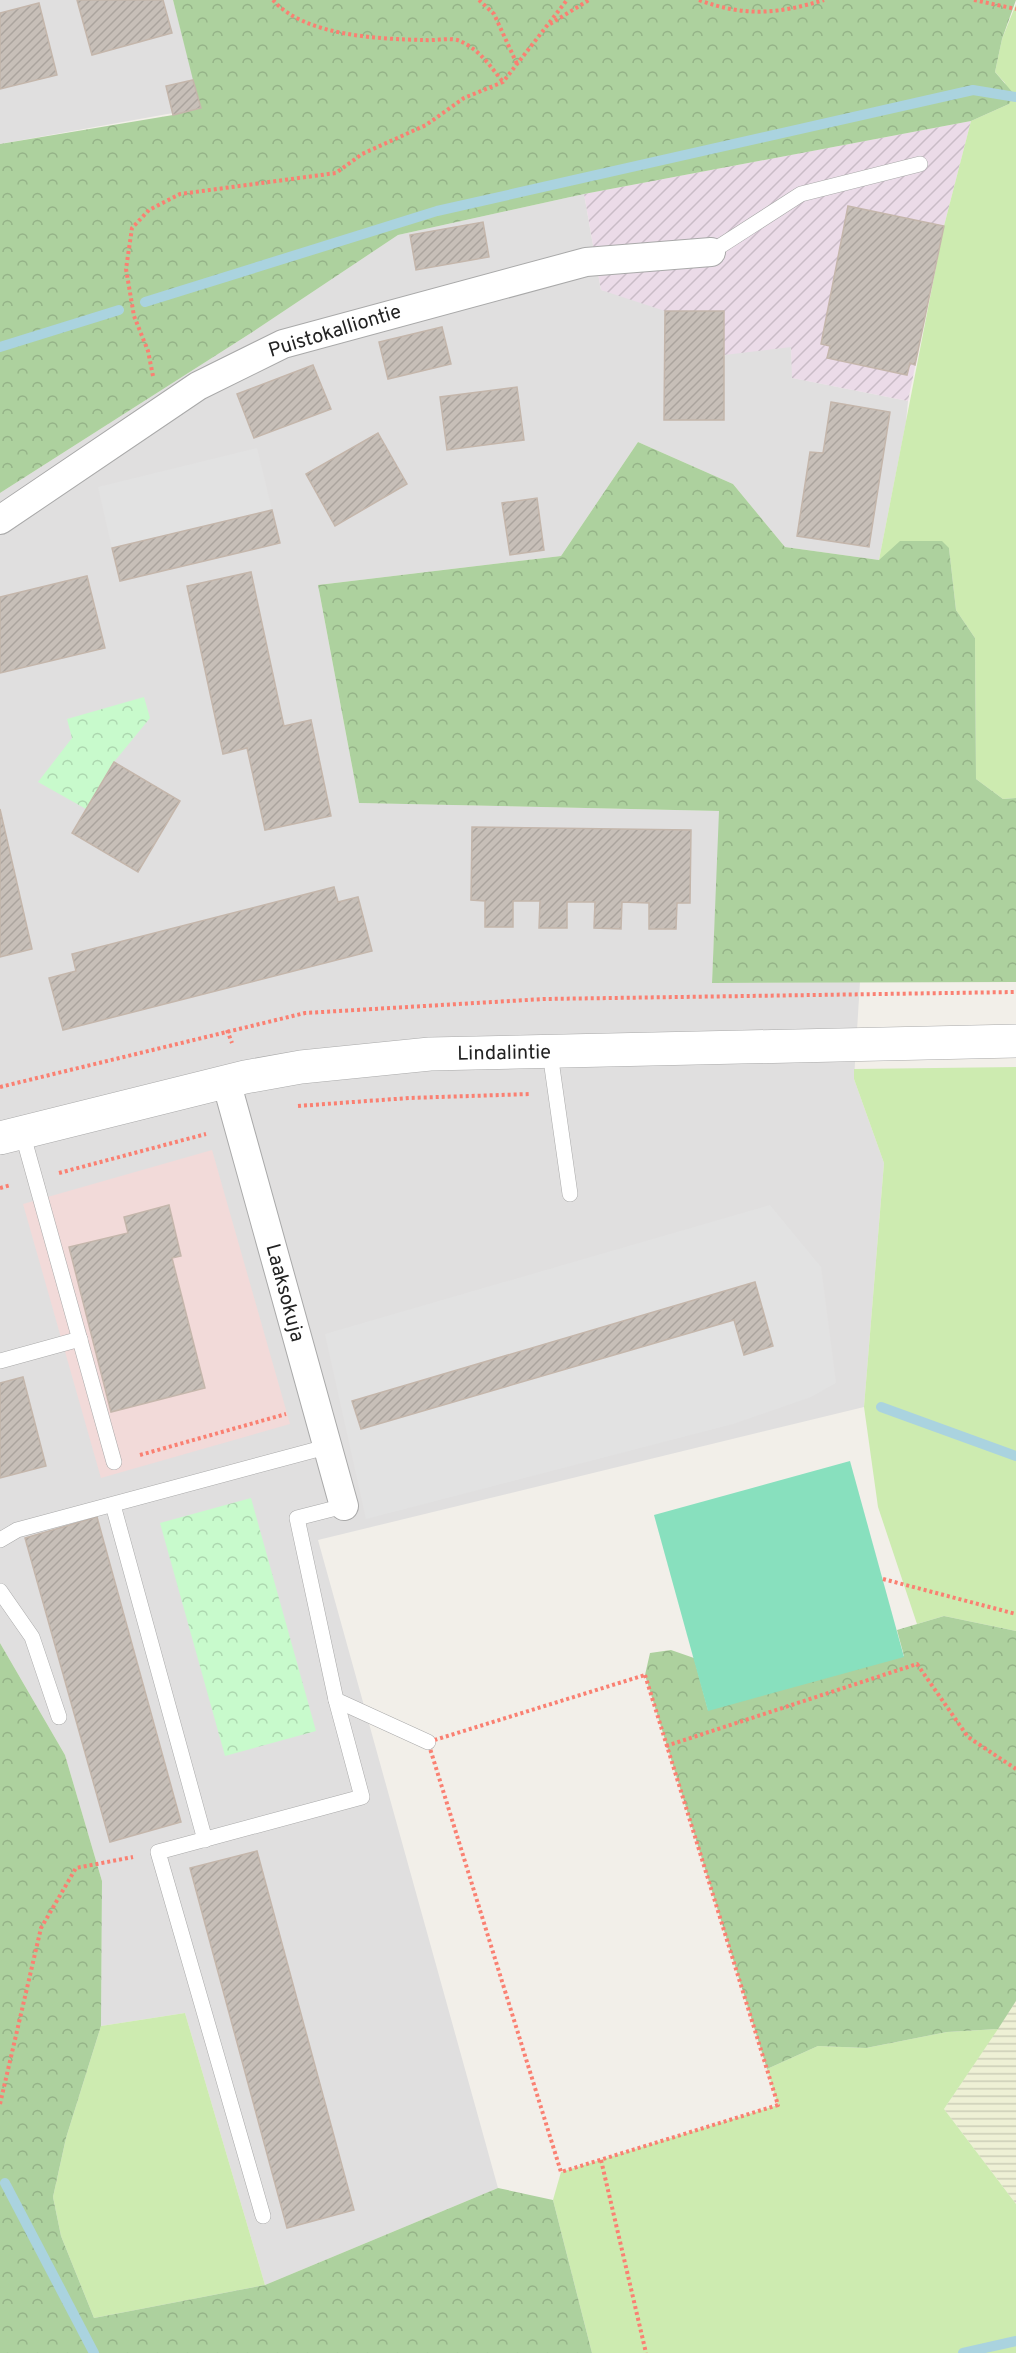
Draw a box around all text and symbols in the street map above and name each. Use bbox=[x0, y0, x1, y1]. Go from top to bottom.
street label: Puistokalliontie bbox=[265, 299, 405, 365]
street label: Lindalintie bbox=[457, 1040, 551, 1068]
street label: Laaksokuja bbox=[258, 1241, 310, 1345]

